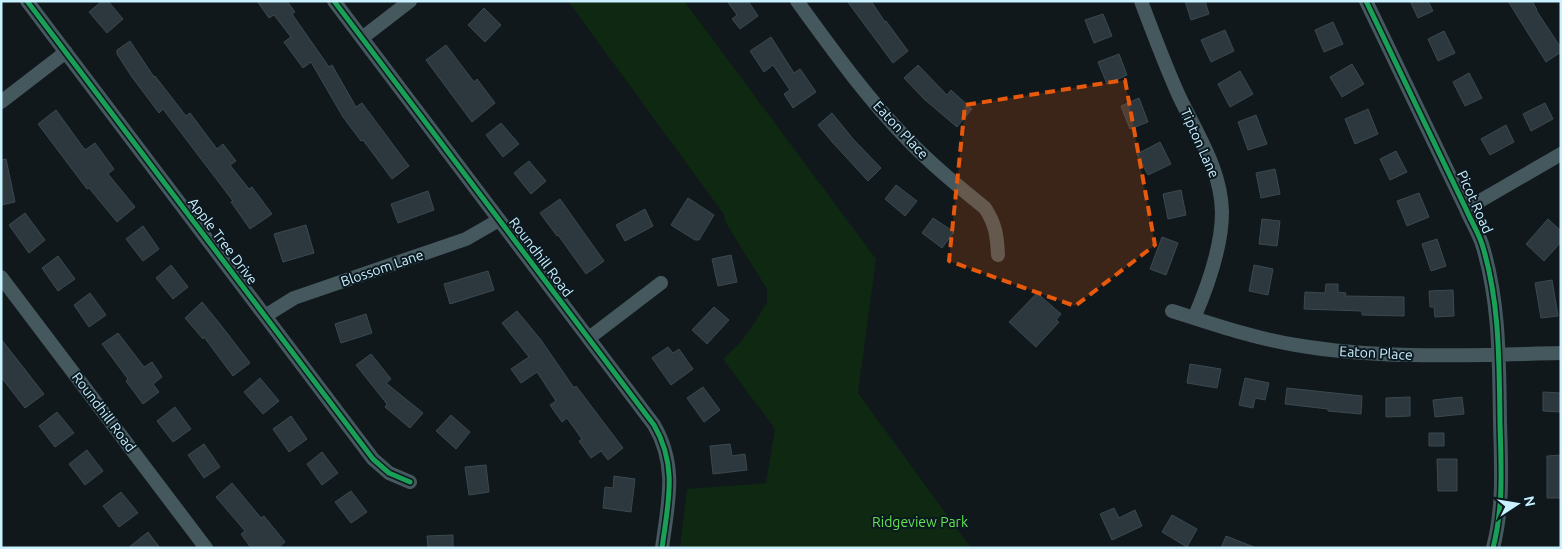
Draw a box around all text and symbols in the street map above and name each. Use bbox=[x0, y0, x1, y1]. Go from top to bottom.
street label: Eaton Place bbox=[870, 98, 932, 162]
street label: Tipton Lane bbox=[1178, 106, 1222, 180]
street label: Picot Road bbox=[1454, 168, 1496, 236]
street label: Apple Tree Drive bbox=[185, 194, 261, 288]
street label: Roundhill Road bbox=[506, 214, 576, 300]
street label: Blossom Lane bbox=[339, 246, 425, 290]
street label: Eaton Place bbox=[1339, 343, 1413, 363]
street label: Roundhill Road bbox=[69, 369, 139, 455]
north arrow bbox=[1492, 479, 1542, 529]
text: N bbox=[1521, 495, 1539, 508]
park label: Ridgeview Park bbox=[872, 514, 968, 530]

